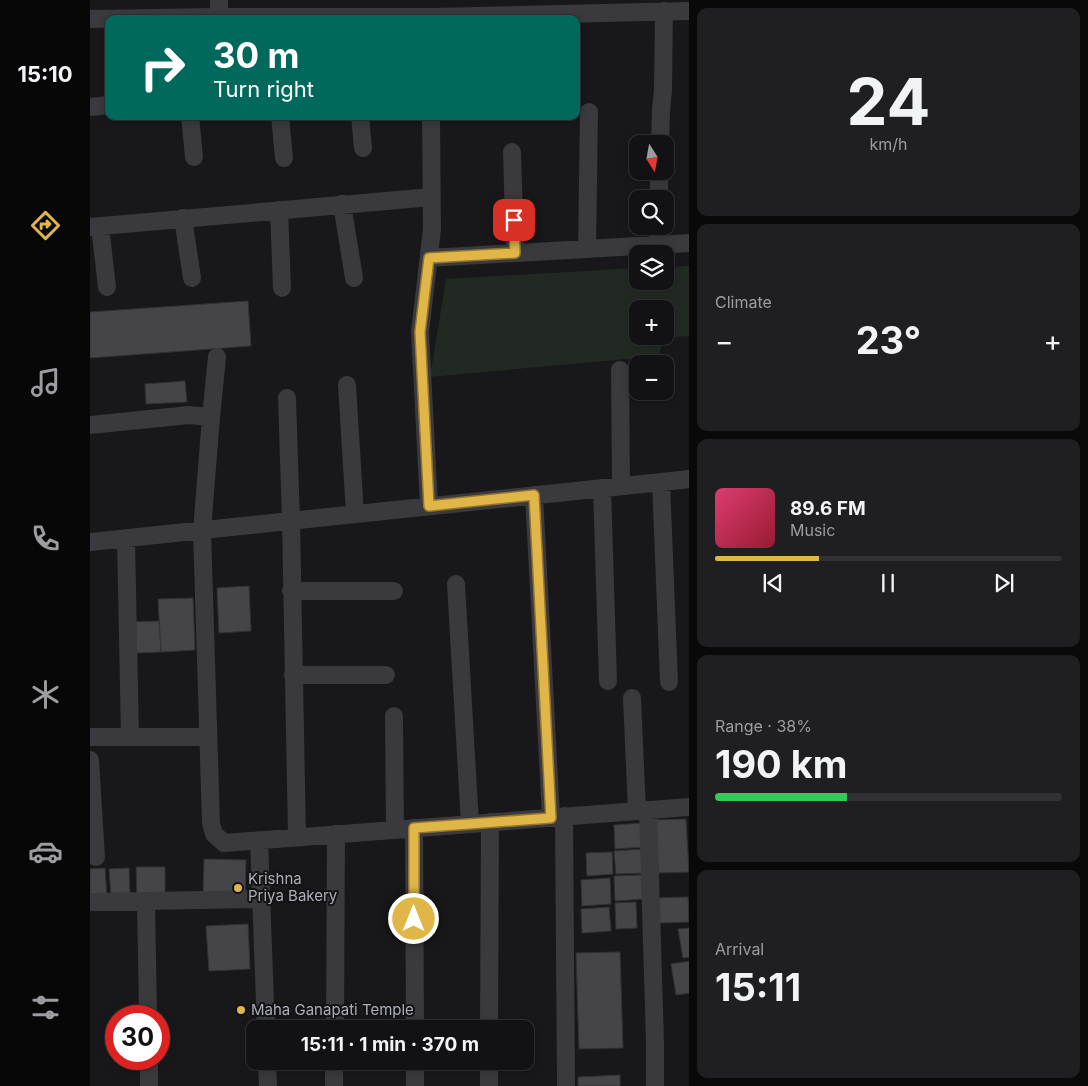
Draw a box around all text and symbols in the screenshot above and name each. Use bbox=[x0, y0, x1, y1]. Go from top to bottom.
text: 30 m bbox=[213, 34, 299, 76]
icon: right bbox=[130, 35, 195, 100]
text: 15:10 bbox=[17, 61, 73, 87]
text: 24 bbox=[847, 62, 930, 141]
text: Turn right bbox=[213, 76, 314, 102]
text: km/h bbox=[869, 134, 908, 154]
north arrow bbox=[629, 135, 674, 180]
map controls bbox=[629, 135, 674, 400]
button: search bbox=[629, 190, 674, 235]
pin bbox=[493, 199, 535, 241]
icon: arrive bbox=[500, 206, 528, 234]
icon: directions bbox=[28, 208, 63, 243]
button: layers bbox=[629, 245, 674, 290]
text: Climate bbox=[715, 292, 772, 312]
button: + bbox=[629, 300, 674, 345]
text: 23° bbox=[856, 317, 921, 363]
text: − bbox=[715, 324, 734, 358]
text: + bbox=[1043, 324, 1062, 358]
button: − bbox=[629, 355, 674, 400]
icon: music bbox=[28, 365, 63, 400]
text: 89.6 FM bbox=[790, 497, 866, 520]
text: Music bbox=[790, 520, 835, 540]
icon: phone bbox=[28, 521, 63, 556]
icon: previous bbox=[759, 569, 787, 597]
icon: pause bbox=[874, 569, 902, 597]
icon: next bbox=[990, 569, 1018, 597]
icon: climate bbox=[28, 677, 63, 712]
text: Range · 38% bbox=[715, 716, 812, 736]
text: 190 km bbox=[715, 741, 847, 787]
icon: car bbox=[28, 834, 63, 869]
place label: Krishna Priya Bakery bbox=[248, 869, 338, 905]
marker: Krishna Priya Bakery bbox=[232, 882, 244, 894]
position arrow bbox=[387, 892, 439, 944]
text: Arrival bbox=[715, 939, 764, 959]
text: 15:11 bbox=[715, 964, 801, 1010]
icon: filters bbox=[28, 990, 63, 1025]
place label: Maha Ganapati Temple bbox=[251, 1000, 414, 1019]
marker: Maha Ganapati Temple bbox=[235, 1004, 247, 1016]
speed limit sign: 30 bbox=[105, 1005, 170, 1070]
text: 15:11 · 1 min · 370 m bbox=[301, 1033, 479, 1056]

